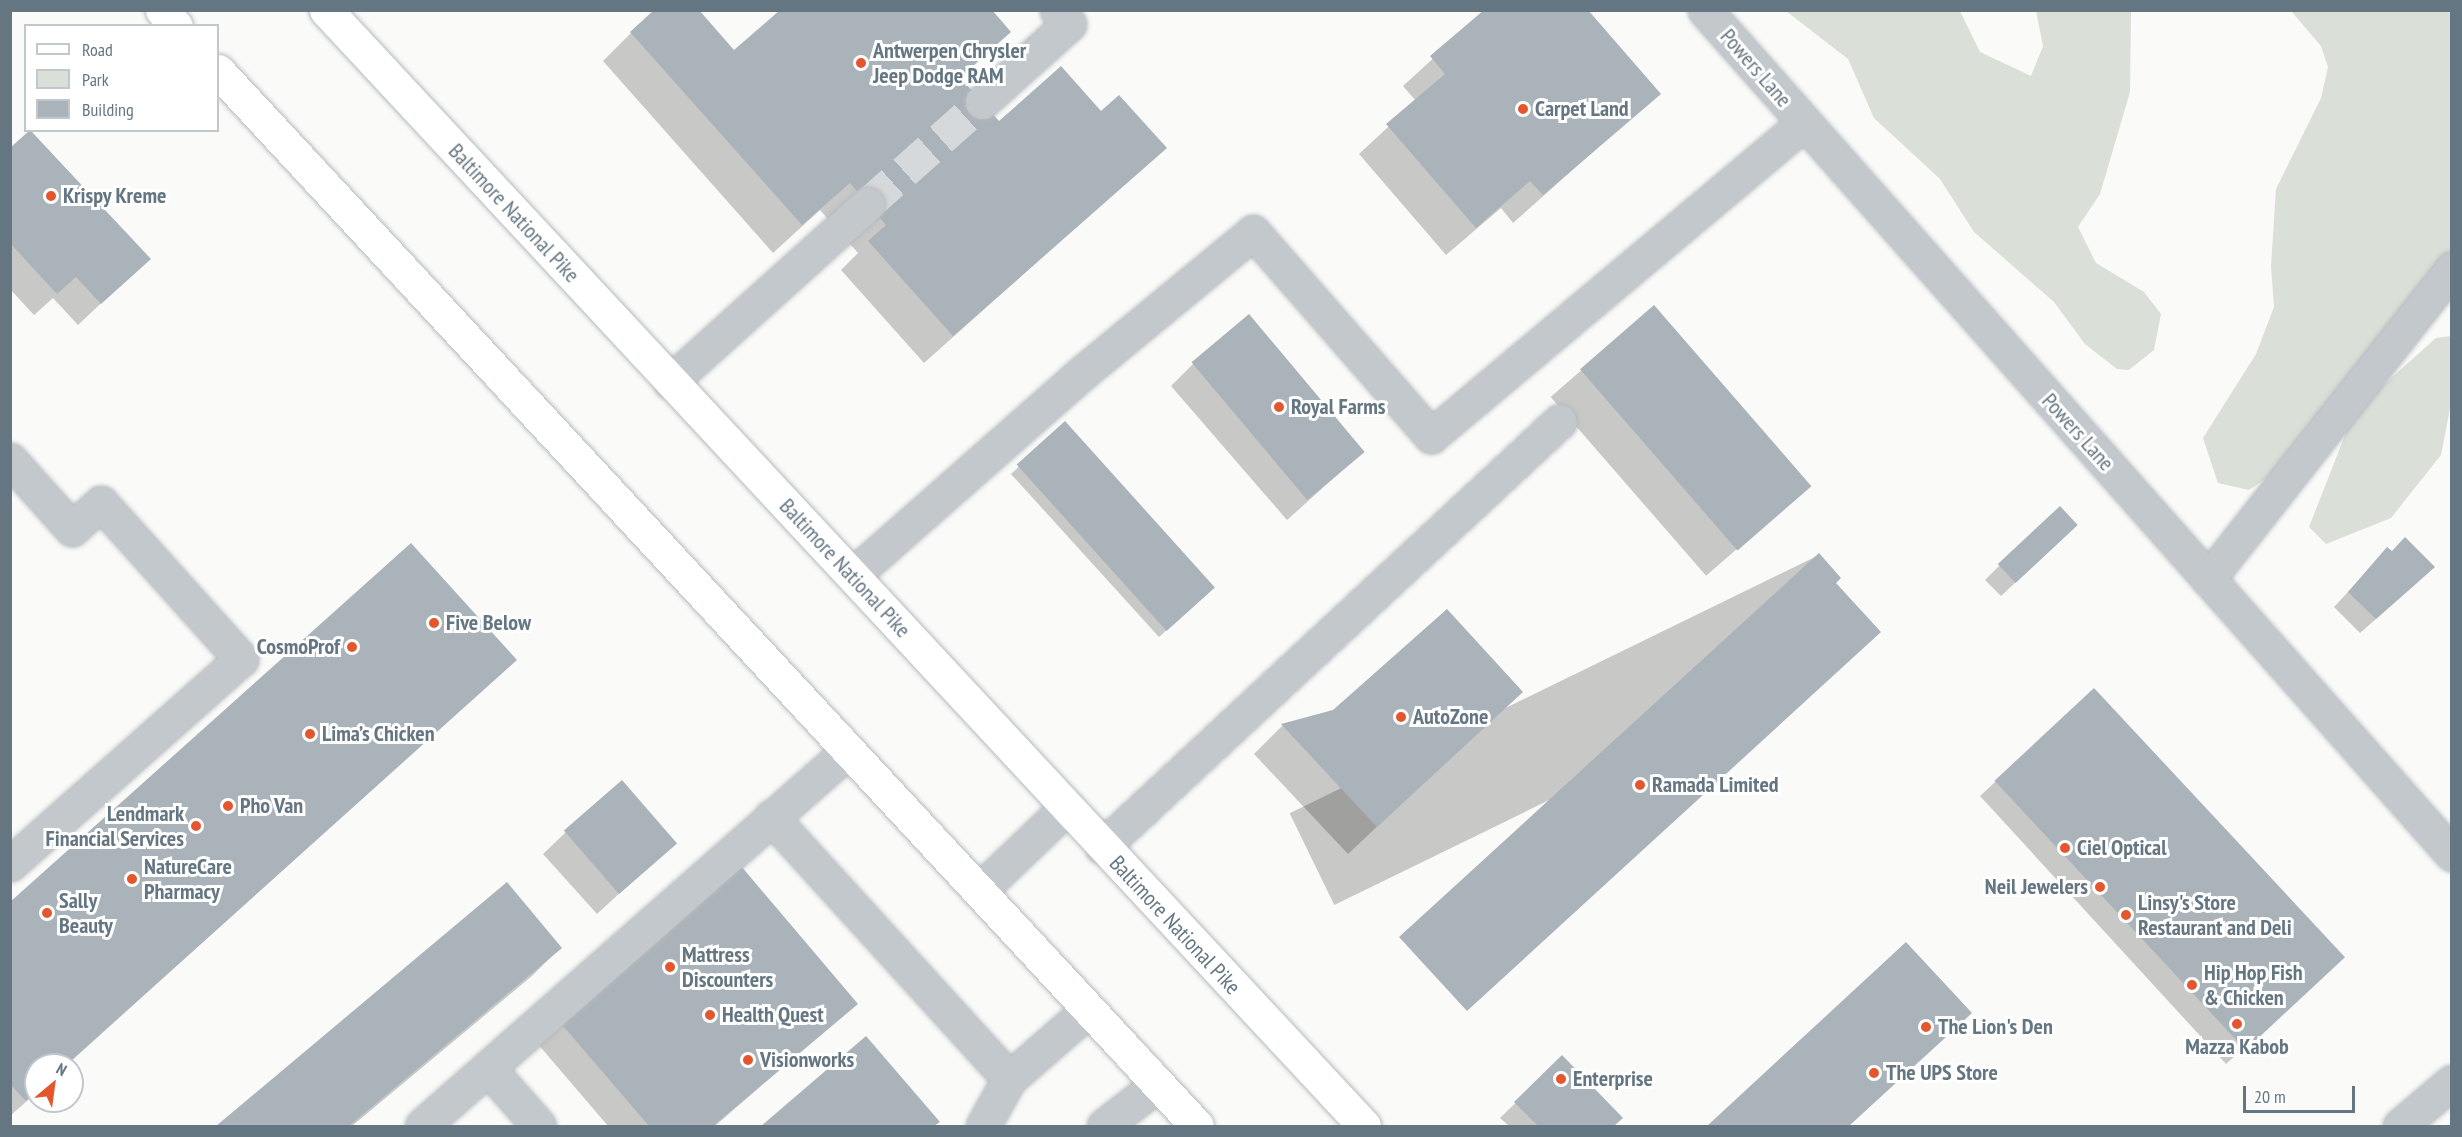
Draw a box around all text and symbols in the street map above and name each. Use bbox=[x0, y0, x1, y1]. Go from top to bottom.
legend bbox=[24, 24, 219, 132]
street label: Powers Lane bbox=[1715, 24, 1797, 112]
place label: Antwerpen Chrysler Jeep Dodge RAM bbox=[873, 37, 1027, 88]
text: Road bbox=[82, 38, 113, 61]
marker: Antwerpen Chrysler Jeep Dodge RAM bbox=[854, 56, 868, 70]
text: Park bbox=[82, 68, 109, 91]
place label: Carpet Land bbox=[1535, 96, 1629, 122]
text: Building bbox=[82, 98, 134, 121]
marker: Carpet Land bbox=[1516, 102, 1530, 116]
street label: Baltimore National Pike bbox=[443, 138, 585, 288]
place label: Krispy Kreme bbox=[63, 183, 167, 209]
marker: Krispy Kreme bbox=[44, 189, 58, 203]
street label: Powers Lane bbox=[2036, 388, 2120, 476]
place label: Royal Farms bbox=[1291, 394, 1386, 420]
marker: Royal Farms bbox=[1272, 400, 1286, 414]
street label: Baltimore National Pike bbox=[774, 493, 916, 643]
place label: Five Below bbox=[446, 610, 531, 636]
marker: Five Below bbox=[427, 616, 441, 630]
place label: CosmoProf bbox=[257, 634, 340, 660]
marker: CosmoProf bbox=[345, 640, 359, 654]
place label: AutoZone bbox=[1413, 704, 1488, 730]
marker: AutoZone bbox=[1394, 710, 1408, 724]
place label: Lima’s Chicken bbox=[322, 721, 435, 747]
marker: Lima’s Chicken bbox=[303, 727, 317, 741]
place label: Ramada Limited bbox=[1652, 772, 1779, 798]
marker: Ramada Limited bbox=[1633, 778, 1647, 792]
place label: Pho Van bbox=[240, 793, 304, 819]
marker: Pho Van bbox=[221, 799, 235, 813]
place label: Lendmark Financial Services bbox=[46, 800, 184, 852]
marker: Lendmark Financial Services bbox=[189, 819, 203, 833]
place label: Ciel Optical bbox=[2077, 835, 2167, 861]
marker: Ciel Optical bbox=[2058, 841, 2072, 855]
street label: Baltimore National Pike bbox=[1104, 850, 1246, 1000]
place label: NatureCare Pharmacy bbox=[144, 853, 232, 904]
marker: NatureCare Pharmacy bbox=[125, 872, 139, 886]
place label: Neil Jewelers bbox=[1985, 874, 2088, 900]
marker: Neil Jewelers bbox=[2093, 880, 2107, 894]
place label: Sally Beauty bbox=[59, 887, 113, 938]
place label: Linsy's Store Restaurant and Deli bbox=[2138, 889, 2292, 940]
marker: Sally Beauty bbox=[40, 906, 54, 920]
marker: Linsy's Store Restaurant and Deli bbox=[2119, 908, 2133, 922]
place label: Mattress Discounters bbox=[682, 941, 773, 992]
place label: Hip Hop Fish & Chicken bbox=[2204, 959, 2303, 1010]
marker: Mattress Discounters bbox=[663, 960, 677, 974]
marker: Hip Hop Fish & Chicken bbox=[2185, 978, 2199, 992]
place label: Health Quest bbox=[722, 1002, 824, 1028]
marker: Health Quest bbox=[703, 1008, 717, 1022]
place label: The Lion's Den bbox=[1938, 1014, 2053, 1040]
marker: Mazza Kabob bbox=[2230, 1017, 2244, 1031]
marker: The Lion's Den bbox=[1919, 1020, 1933, 1034]
place label: Mazza Kabob bbox=[2185, 1034, 2289, 1060]
place label: Visionworks bbox=[760, 1047, 854, 1073]
north arrow bbox=[24, 1053, 84, 1113]
marker: Visionworks bbox=[741, 1053, 755, 1067]
text: N bbox=[53, 1058, 70, 1080]
place label: The UPS Store bbox=[1886, 1060, 1998, 1086]
place label: Enterprise bbox=[1573, 1066, 1653, 1092]
marker: The UPS Store bbox=[1867, 1066, 1881, 1080]
marker: Enterprise bbox=[1554, 1072, 1568, 1086]
scale bar bbox=[2246, 1074, 2358, 1112]
text: 20 m bbox=[2254, 1085, 2286, 1108]

